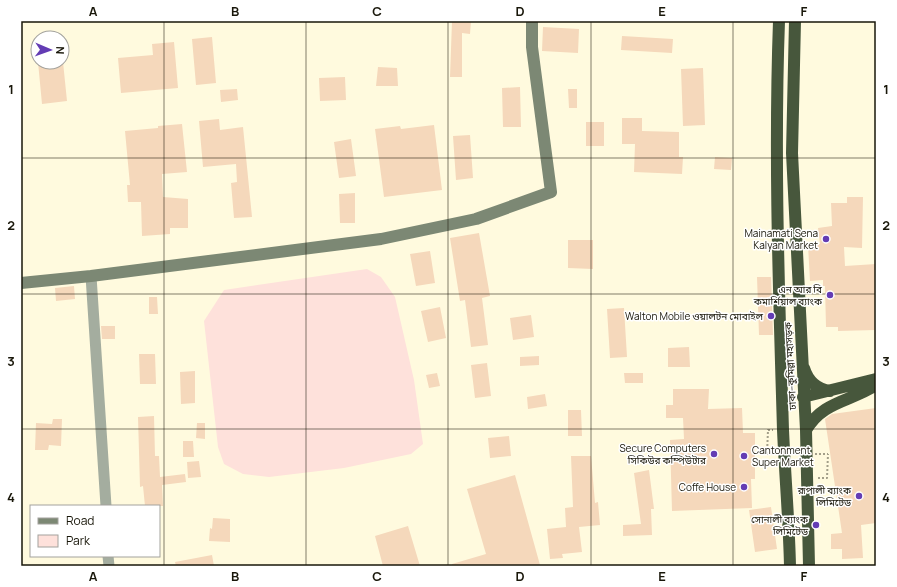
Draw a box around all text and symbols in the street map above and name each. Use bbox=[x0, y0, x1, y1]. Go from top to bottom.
text: A bbox=[89, 2, 98, 20]
text: B bbox=[231, 2, 239, 20]
text: C bbox=[372, 2, 382, 20]
text: D bbox=[515, 2, 525, 20]
text: E bbox=[658, 2, 666, 20]
text: F bbox=[801, 2, 808, 20]
north arrow bbox=[30, 30, 70, 70]
text: N bbox=[53, 46, 68, 55]
text: 1 bbox=[8, 80, 14, 98]
text: 1 bbox=[883, 80, 889, 98]
text: 2 bbox=[7, 216, 15, 234]
text: 2 bbox=[882, 216, 890, 234]
place label: Mainamati Sena Kalyan Market bbox=[744, 226, 818, 252]
marker: Mainamati Sena Kalyan Market bbox=[821, 234, 831, 244]
place label: এন আর বি কমার্শিয়াল ব্যাংক bbox=[753, 282, 823, 308]
marker: এন আর বি কমার্শিয়াল ব্যাংক bbox=[825, 290, 835, 300]
place label: Walton Mobile ওয়ালটন মোবাইল bbox=[625, 309, 764, 323]
marker: Walton Mobile ওয়ালটন মোবাইল bbox=[766, 311, 776, 321]
street label: ঢাকা–কুমিল্লা মহাসড়ক bbox=[781, 321, 799, 411]
text: 3 bbox=[7, 352, 15, 370]
text: 3 bbox=[882, 352, 890, 370]
place label: Secure Computers সিকিউর কম্পিউটার bbox=[619, 441, 707, 467]
place label: Cantonment Super Market bbox=[752, 443, 814, 469]
marker: Secure Computers সিকিউর কম্পিউটার bbox=[709, 449, 719, 459]
marker: Cantonment Super Market bbox=[739, 451, 749, 461]
place label: Coffe House bbox=[679, 480, 736, 494]
marker: Coffe House bbox=[739, 482, 749, 492]
place label: রূপালী ব্যাংক লিমিটেড bbox=[797, 483, 852, 509]
text: 4 bbox=[7, 488, 15, 506]
text: 4 bbox=[882, 488, 890, 506]
marker: রূপালী ব্যাংক লিমিটেড bbox=[854, 491, 864, 501]
legend bbox=[30, 505, 160, 557]
text: Road bbox=[66, 512, 94, 529]
place label: সোনালী ব্যাংক লিমিটেড bbox=[751, 512, 809, 538]
marker: সোনালী ব্যাংক লিমিটেড bbox=[811, 520, 821, 530]
text: Park bbox=[66, 532, 91, 549]
text: A bbox=[89, 567, 98, 585]
text: B bbox=[231, 567, 239, 585]
text: C bbox=[372, 567, 382, 585]
text: D bbox=[515, 567, 525, 585]
text: E bbox=[658, 567, 666, 585]
text: F bbox=[801, 567, 808, 585]

